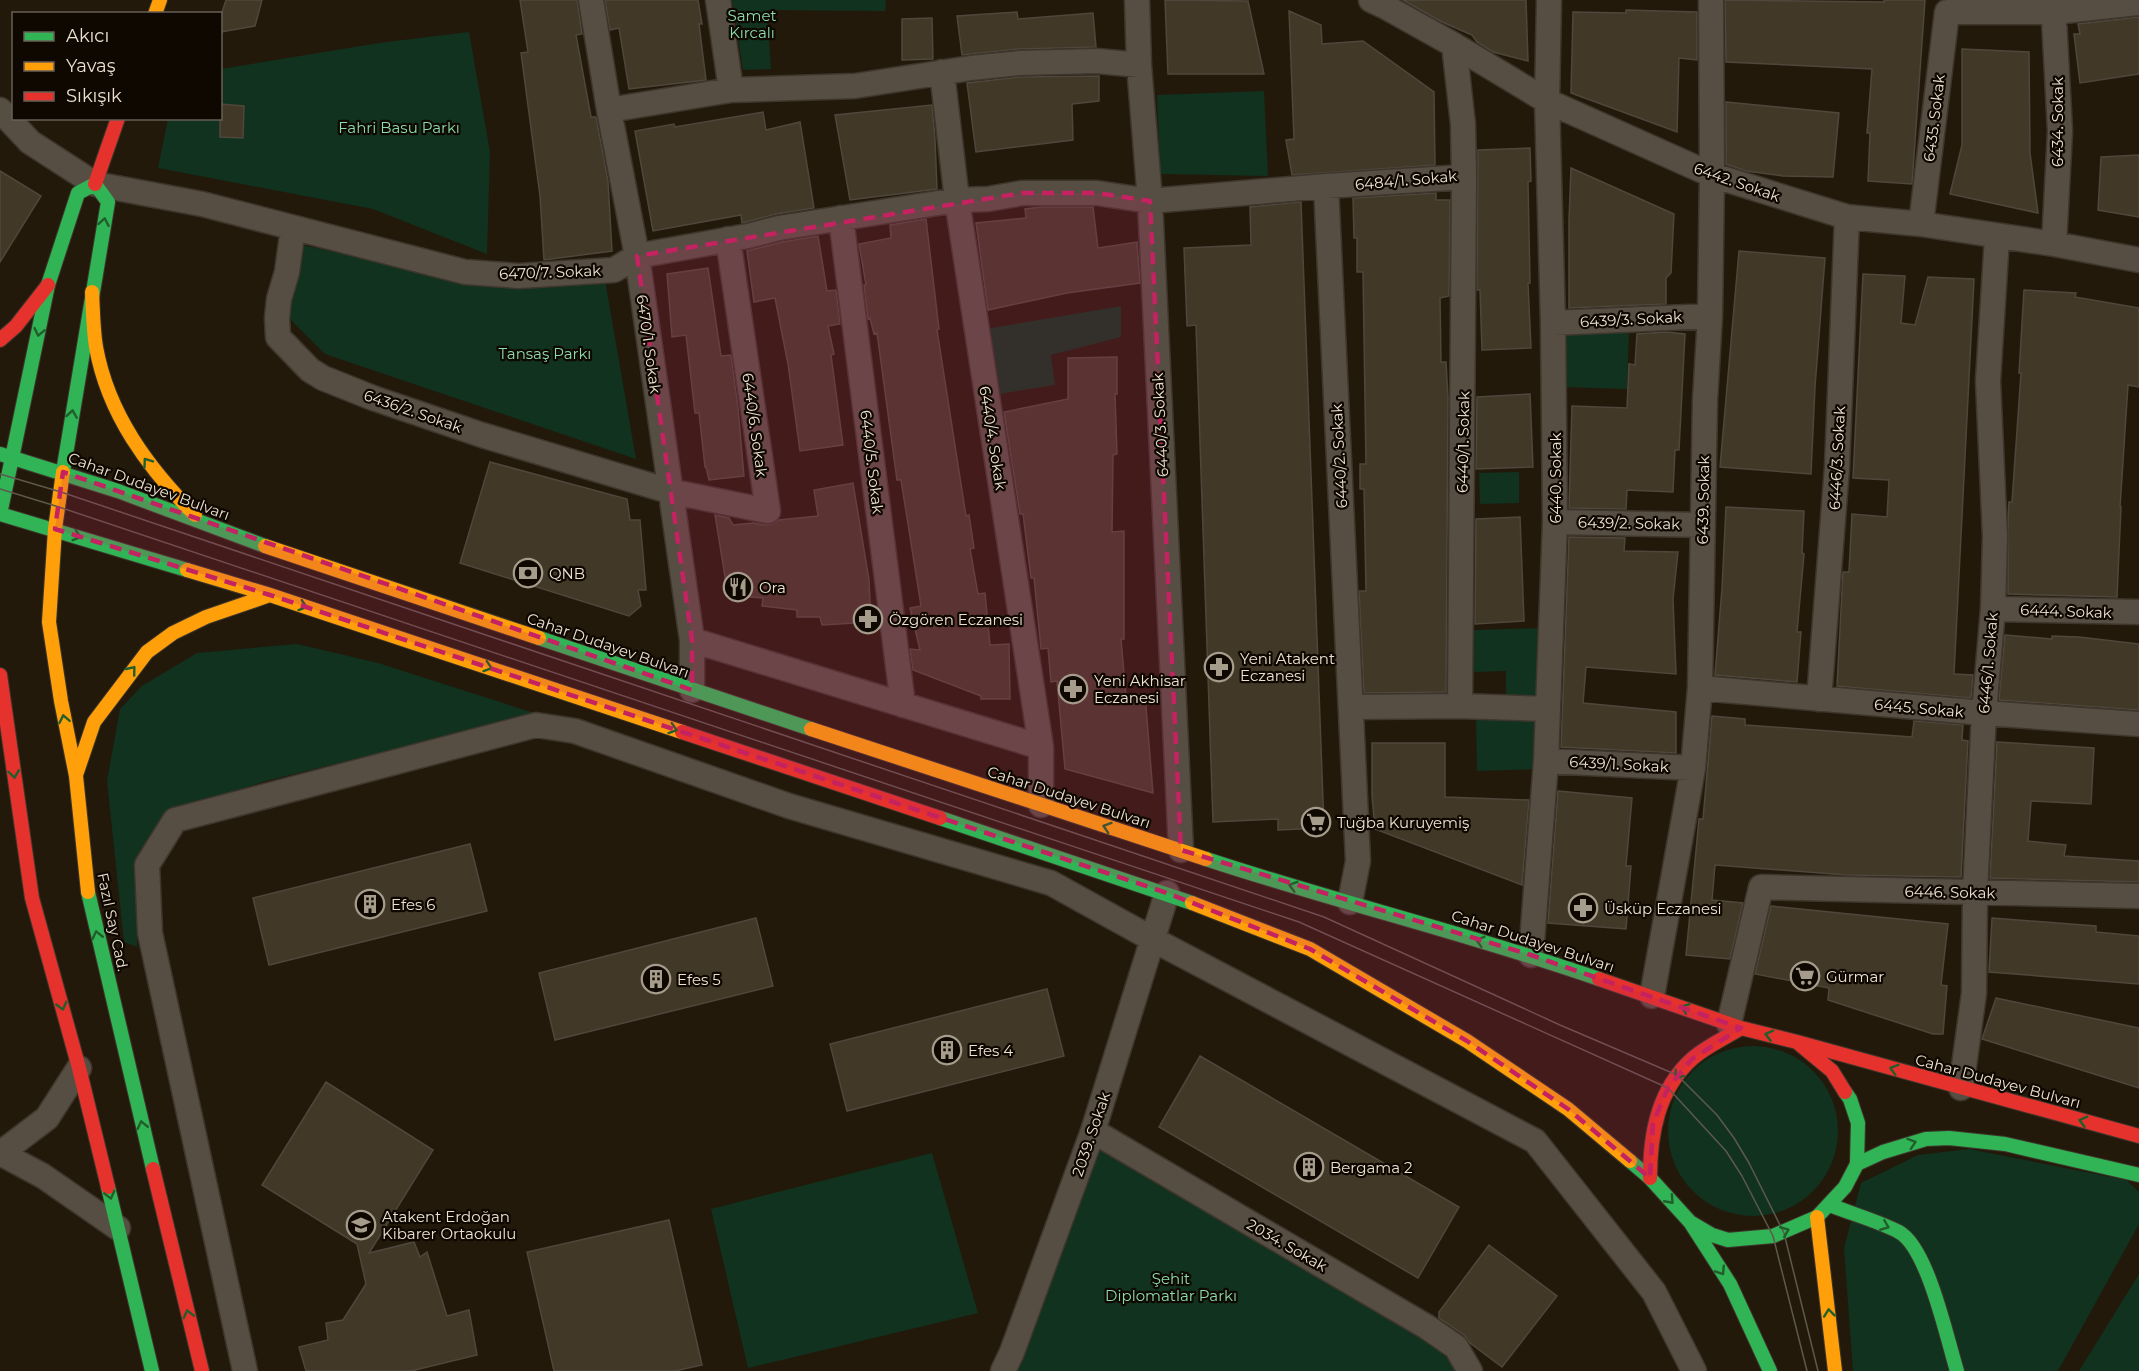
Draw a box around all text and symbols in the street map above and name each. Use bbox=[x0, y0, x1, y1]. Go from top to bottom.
park label: Samet Kırcalı bbox=[727, 6, 777, 42]
legend bbox=[12, 12, 222, 120]
text: Akıcı bbox=[66, 25, 109, 47]
text: Yavaş bbox=[66, 55, 116, 77]
street label: 6435. Sokak bbox=[1919, 73, 1949, 163]
street label: 6434. Sokak bbox=[2048, 77, 2067, 167]
text: Sıkışık bbox=[66, 85, 122, 107]
park label: Fahri Basu Parkı bbox=[338, 118, 460, 137]
street label: 6442. Sokak bbox=[1691, 158, 1783, 206]
street label: 6484/1. Sokak bbox=[1354, 166, 1458, 194]
one-way arrow bbox=[98, 217, 110, 226]
street label: 6470/7. Sokak bbox=[499, 261, 601, 283]
street label: 6470/1. Sokak bbox=[633, 293, 665, 395]
street label: 6439/3. Sokak bbox=[1580, 307, 1682, 331]
one-way arrow bbox=[33, 327, 46, 337]
park label: Tansaş Parkı bbox=[499, 344, 591, 363]
street label: 6440/6. Sokak bbox=[738, 372, 772, 478]
street label: 6440/3. Sokak bbox=[1148, 372, 1172, 478]
street label: 6436/2. Sokak bbox=[361, 385, 465, 437]
street label: 6440/4. Sokak bbox=[975, 385, 1011, 491]
street label: 6440/1. Sokak bbox=[1453, 391, 1473, 493]
street label: 6440/2. Sokak bbox=[1327, 403, 1351, 509]
street label: 6446/3. Sokak bbox=[1825, 405, 1849, 510]
one-way arrow bbox=[65, 409, 78, 419]
street label: 6440/5. Sokak bbox=[856, 409, 888, 515]
street label: 6440. Sokak bbox=[1546, 432, 1565, 524]
street label: Cahar Dudayev Bulvarı bbox=[66, 448, 232, 524]
street label: 6439. Sokak bbox=[1693, 455, 1713, 544]
one-way arrow bbox=[143, 458, 154, 469]
street label: 6439/2. Sokak bbox=[1578, 513, 1680, 533]
one-way arrow bbox=[71, 529, 82, 541]
bank icon: QNB bbox=[512, 557, 544, 589]
place label: QNB bbox=[549, 564, 585, 583]
restaurant icon: Ora bbox=[722, 571, 754, 603]
place label: Ora bbox=[759, 578, 786, 597]
one-way arrow bbox=[297, 599, 308, 611]
street label: 6444. Sokak bbox=[2020, 600, 2112, 622]
pharmacy icon: Özgören Eczanesi bbox=[852, 603, 884, 635]
street label: Cahar Dudayev Bulvarı bbox=[524, 608, 692, 682]
place label: Özgören Eczanesi bbox=[889, 610, 1023, 629]
street label: 6446/1. Sokak bbox=[1974, 612, 2002, 714]
place label: Yeni Atakent Eczanesi bbox=[1240, 649, 1335, 685]
pharmacy icon: Yeni Atakent Eczanesi bbox=[1203, 651, 1235, 683]
one-way arrow bbox=[482, 660, 493, 673]
one-way arrow bbox=[124, 666, 135, 677]
place label: Yeni Akhisar Eczanesi bbox=[1094, 671, 1186, 707]
pharmacy icon: Yeni Akhisar Eczanesi bbox=[1057, 673, 1089, 705]
street label: 6445. Sokak bbox=[1873, 695, 1965, 721]
one-way arrow bbox=[58, 714, 71, 724]
one-way arrow bbox=[667, 721, 678, 734]
street label: 6439/1. Sokak bbox=[1569, 752, 1669, 776]
street label: Cahar Dudayev Bulvarı bbox=[985, 762, 1153, 832]
one-way arrow bbox=[8, 770, 20, 779]
supermarket icon: Tuğba Kuruyemiş bbox=[1300, 806, 1332, 838]
place label: Tuğba Kuruyemiş bbox=[1337, 813, 1469, 832]
one-way arrow bbox=[1103, 821, 1113, 834]
street label: Fazıl Say Cad. bbox=[93, 871, 133, 973]
one-way arrow bbox=[1288, 881, 1299, 893]
street label: 6446. Sokak bbox=[1905, 882, 1995, 902]
building icon: Efes 6 bbox=[354, 888, 386, 920]
pharmacy icon: Üsküp Eczanesi bbox=[1567, 892, 1599, 924]
place label: Efes 6 bbox=[391, 895, 435, 914]
place label: Üsküp Eczanesi bbox=[1604, 899, 1722, 918]
street label: Cahar Dudayev Bulvarı bbox=[1449, 906, 1617, 976]
one-way arrow bbox=[92, 930, 105, 940]
one-way arrow bbox=[1475, 936, 1486, 948]
supermarket icon: Gürmar bbox=[1789, 960, 1821, 992]
building icon: Efes 5 bbox=[640, 963, 672, 995]
place label: Gürmar bbox=[1826, 967, 1884, 986]
place label: Efes 5 bbox=[677, 970, 721, 989]
one-way arrow bbox=[55, 1000, 67, 1011]
one-way arrow bbox=[1681, 1003, 1691, 1016]
one-way arrow bbox=[1764, 1030, 1775, 1042]
building icon: Efes 4 bbox=[931, 1034, 963, 1066]
place label: Efes 4 bbox=[968, 1041, 1013, 1060]
street label: Cahar Dudayev Bulvarı bbox=[1913, 1050, 2083, 1112]
one-way arrow bbox=[1890, 1064, 1900, 1077]
one-way arrow bbox=[1674, 1069, 1685, 1080]
street label: 2039. Sokak bbox=[1068, 1089, 1114, 1179]
one-way arrow bbox=[2078, 1116, 2088, 1128]
one-way arrow bbox=[136, 1120, 149, 1130]
one-way arrow bbox=[1906, 1138, 1917, 1150]
building icon: Bergama 2 bbox=[1293, 1151, 1325, 1183]
place label: Bergama 2 bbox=[1330, 1158, 1413, 1177]
one-way arrow bbox=[103, 1190, 116, 1200]
one-way arrow bbox=[1663, 1193, 1674, 1204]
place label: Atakent Erdoğan Kibarer Ortaokulu bbox=[382, 1207, 516, 1243]
school or university icon: Atakent Erdoğan Kibarer Ortaokulu bbox=[345, 1209, 377, 1241]
street label: 2034. Sokak bbox=[1244, 1214, 1330, 1276]
one-way arrow bbox=[1878, 1219, 1889, 1231]
one-way arrow bbox=[1778, 1226, 1789, 1238]
one-way arrow bbox=[1714, 1264, 1725, 1275]
park label: Şehit Diplomatlar Parkı bbox=[1105, 1269, 1237, 1305]
one-way arrow bbox=[1823, 1308, 1836, 1317]
one-way arrow bbox=[182, 1309, 195, 1319]

